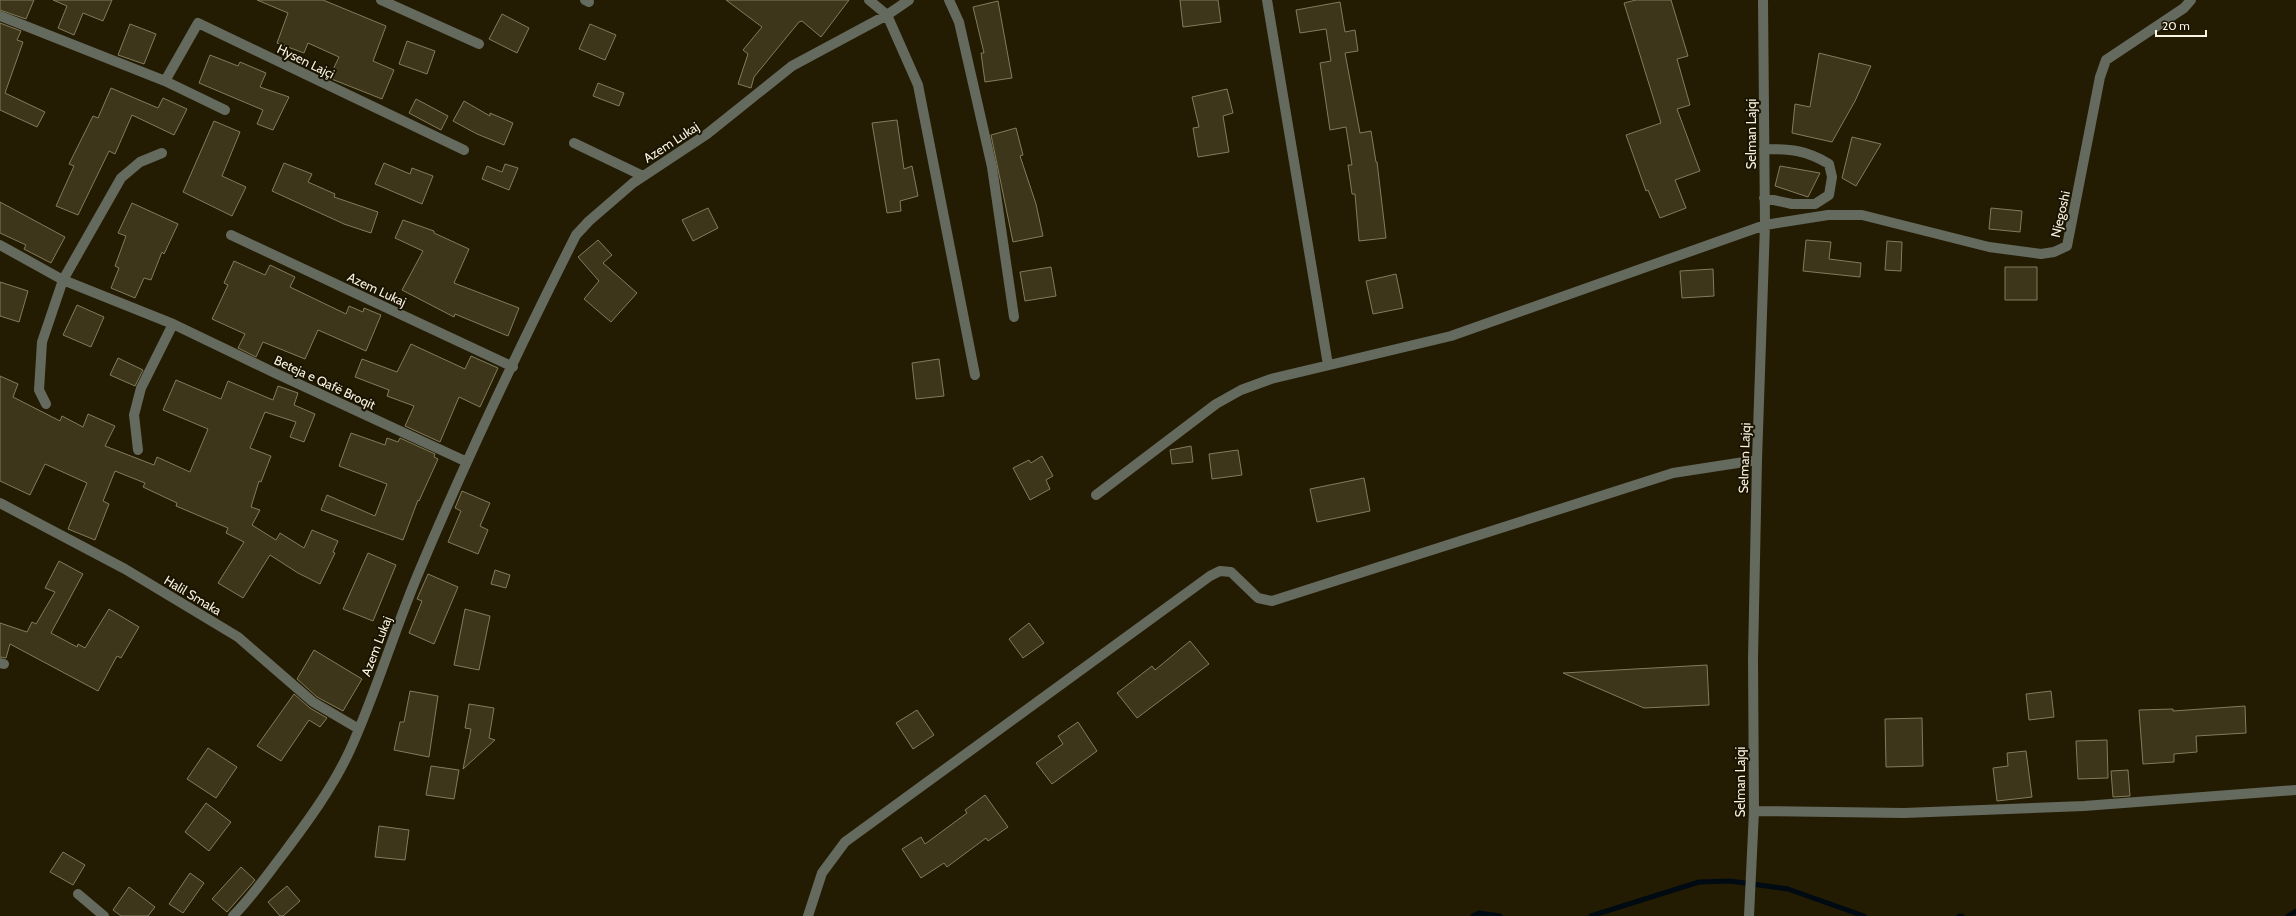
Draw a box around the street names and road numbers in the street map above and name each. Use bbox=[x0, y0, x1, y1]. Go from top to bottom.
street label: Hysen Lajçi bbox=[274, 40, 337, 83]
street label: Selman Lajqi bbox=[1743, 99, 1760, 169]
street label: Azem Lukaj bbox=[640, 118, 702, 167]
street label: Njegoshi bbox=[2047, 189, 2074, 239]
street label: Azem Lukaj bbox=[345, 268, 409, 310]
street label: Beteja e Qafë Broqit bbox=[271, 352, 379, 414]
street label: Selman Lajqi bbox=[1735, 422, 1754, 494]
street label: Halil Smaka bbox=[161, 572, 225, 619]
street label: Azem Lukaj bbox=[357, 614, 396, 679]
street label: Selman Lajqi bbox=[1732, 747, 1749, 817]

